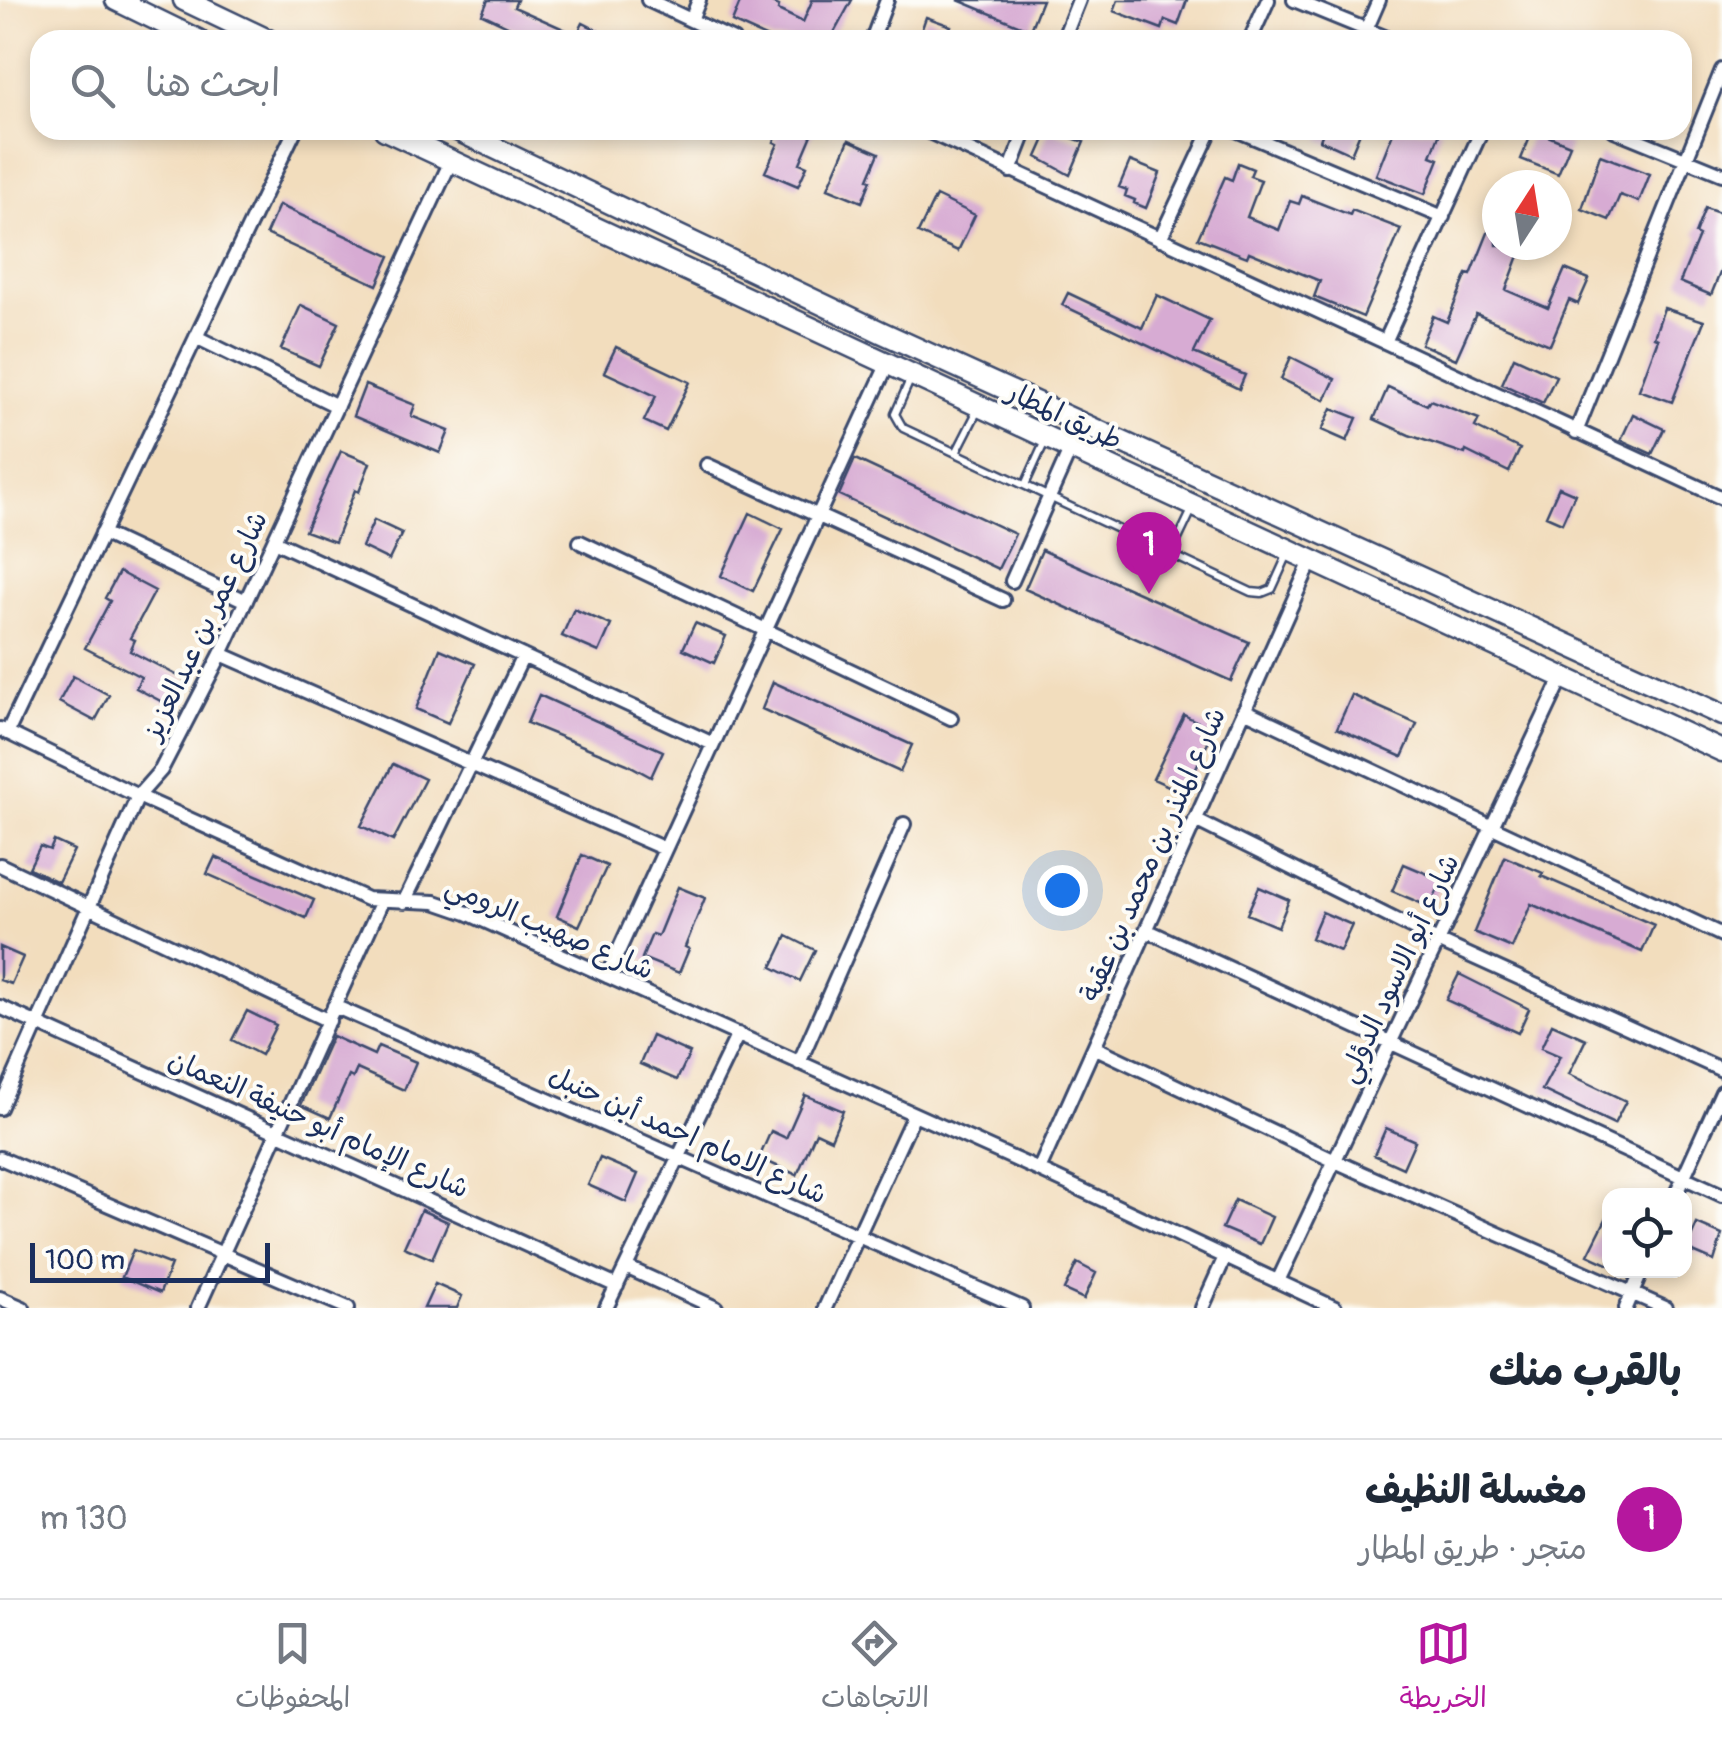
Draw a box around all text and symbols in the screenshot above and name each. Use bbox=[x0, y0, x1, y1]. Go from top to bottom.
search box bbox=[30, 30, 1692, 140]
icon: search bbox=[65, 58, 120, 113]
text: ابحث هنا bbox=[145, 60, 280, 108]
north arrow bbox=[1482, 170, 1572, 260]
street label: طريق المطار bbox=[999, 374, 1128, 458]
street label: شارع عمر بن عبدالعزيز bbox=[134, 506, 277, 748]
pin: 1 bbox=[1116, 512, 1182, 594]
street label: شارع المنذر بن محمد بن عقبة bbox=[1073, 702, 1235, 1008]
street label: شارع أبو الاسود الدؤلي bbox=[1331, 849, 1473, 1091]
your location bbox=[1037, 865, 1088, 916]
street label: شارع صهيب الرومي bbox=[438, 869, 659, 994]
street label: شارع الإمام أبو حنيفة النعمان bbox=[161, 1042, 474, 1209]
street label: شارع الامام احمد أبن حنبل bbox=[542, 1058, 832, 1215]
map controls bbox=[1602, 1188, 1692, 1278]
button: locate bbox=[1602, 1188, 1692, 1278]
scale bar bbox=[30, 1238, 270, 1282]
text: 100 m bbox=[45, 1243, 125, 1278]
text: بالقرب منك bbox=[1489, 1346, 1682, 1398]
text: مغسلة النظيف bbox=[1365, 1467, 1587, 1515]
text: 130 m bbox=[40, 1499, 128, 1539]
text: 1 bbox=[1643, 1499, 1656, 1539]
text: متجر · طريق المطار bbox=[1359, 1529, 1587, 1569]
tab: المحفوظات bbox=[235, 1616, 351, 1722]
tab: الاتجاهات bbox=[821, 1616, 929, 1722]
tab: الخريطة bbox=[1399, 1616, 1487, 1722]

